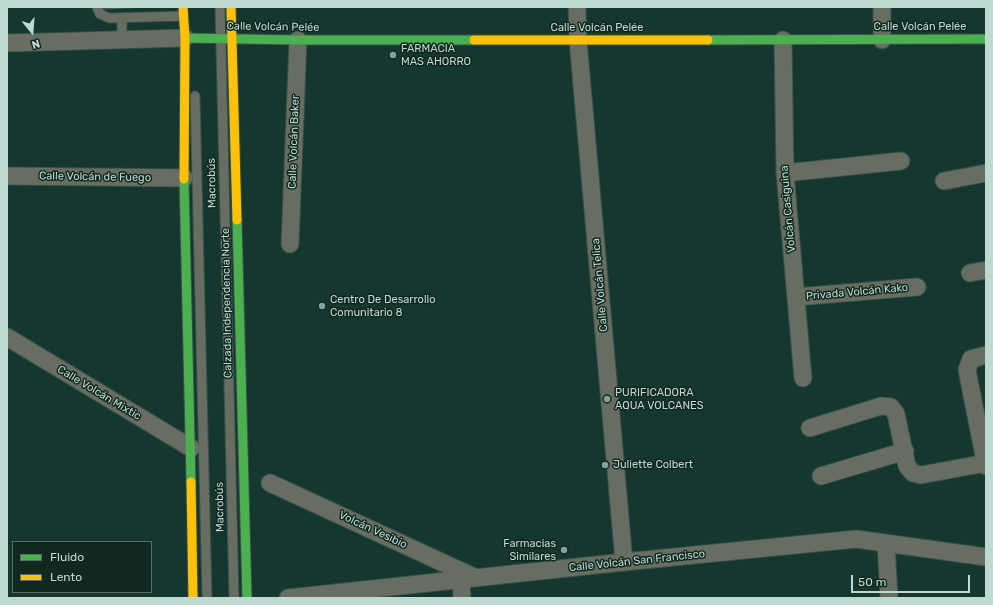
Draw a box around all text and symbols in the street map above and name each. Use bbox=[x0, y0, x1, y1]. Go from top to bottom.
north arrow bbox=[12, 12, 52, 52]
street label: Calle Volcán Pelée bbox=[226, 20, 320, 34]
street label: Calle Volcán Pelée bbox=[874, 20, 966, 34]
street label: Calle Volcán Pelée bbox=[551, 21, 643, 35]
text: N bbox=[30, 37, 41, 51]
place label: FARMACIA MAS AHORRO bbox=[401, 42, 471, 68]
marker: FARMACIA MAS AHORRO bbox=[388, 50, 398, 60]
street label: Calle Volcán Baker bbox=[286, 95, 302, 189]
street label: Macrobús bbox=[205, 158, 219, 208]
street label: Volcán Casiguina bbox=[778, 165, 798, 253]
street label: Calle Volcán de Fuego bbox=[39, 169, 151, 185]
street label: Calzada Independencia Norte bbox=[219, 228, 235, 378]
street label: Calle Volcán Telica bbox=[589, 238, 611, 332]
street label: Privada Volcán Kako bbox=[805, 281, 909, 303]
place label: Centro De Desarrollo Comunitario 8 bbox=[330, 293, 436, 319]
marker: Centro De Desarrollo Comunitario 8 bbox=[317, 301, 327, 311]
street label: Calle Volcán Mixtic bbox=[55, 363, 143, 423]
place label: PURIFICADORA AQUA VOLCANES bbox=[615, 386, 704, 412]
marker: PURIFICADORA AQUA VOLCANES bbox=[602, 394, 612, 404]
place label: Juliette Colbert bbox=[613, 458, 693, 472]
marker: Juliette Colbert bbox=[600, 460, 610, 470]
street label: Macrobús bbox=[213, 482, 227, 532]
street label: Volcán Vesibio bbox=[337, 508, 409, 552]
place label: Farmacias Similares bbox=[503, 537, 556, 563]
legend bbox=[12, 541, 152, 593]
marker: Farmacias Similares bbox=[559, 545, 569, 555]
street label: Calle Volcán San Francisco bbox=[568, 547, 706, 575]
text: Fluido bbox=[50, 550, 84, 564]
scale bar bbox=[853, 567, 972, 593]
text: Lento bbox=[50, 570, 82, 584]
text: 50 m bbox=[858, 575, 886, 589]

